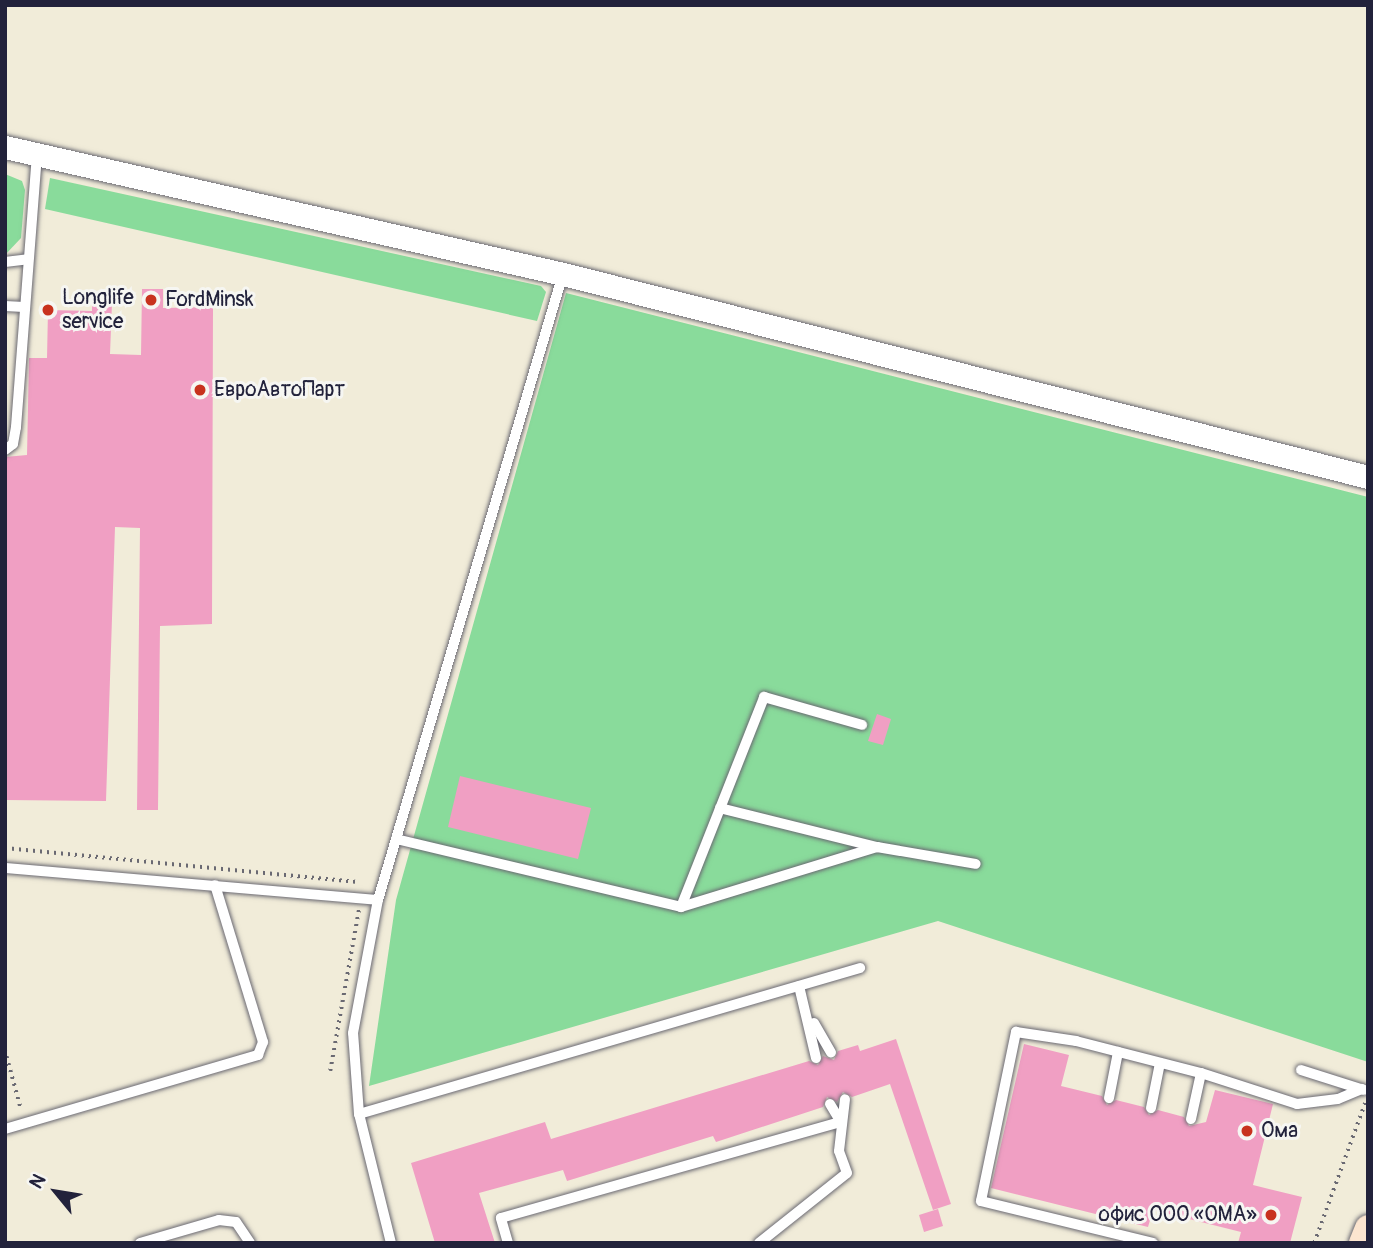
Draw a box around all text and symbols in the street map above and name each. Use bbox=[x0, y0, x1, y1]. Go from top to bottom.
place label: Longlife service bbox=[62, 285, 134, 335]
place label: FordMinsk bbox=[165, 287, 253, 313]
marker: FordMinsk bbox=[143, 292, 159, 308]
marker: Longlife service bbox=[40, 302, 56, 318]
place label: ЕвроАвтоПарт bbox=[214, 377, 345, 403]
marker: ЕвроАвтоПарт bbox=[192, 382, 208, 398]
place label: Ома bbox=[1261, 1118, 1298, 1144]
marker: Ома bbox=[1239, 1123, 1255, 1139]
north arrow bbox=[21, 1157, 91, 1227]
text: N bbox=[24, 1170, 51, 1193]
place label: офис ООО «ОМА» bbox=[1099, 1202, 1257, 1228]
marker: офис ООО «ОМА» bbox=[1263, 1207, 1279, 1223]

